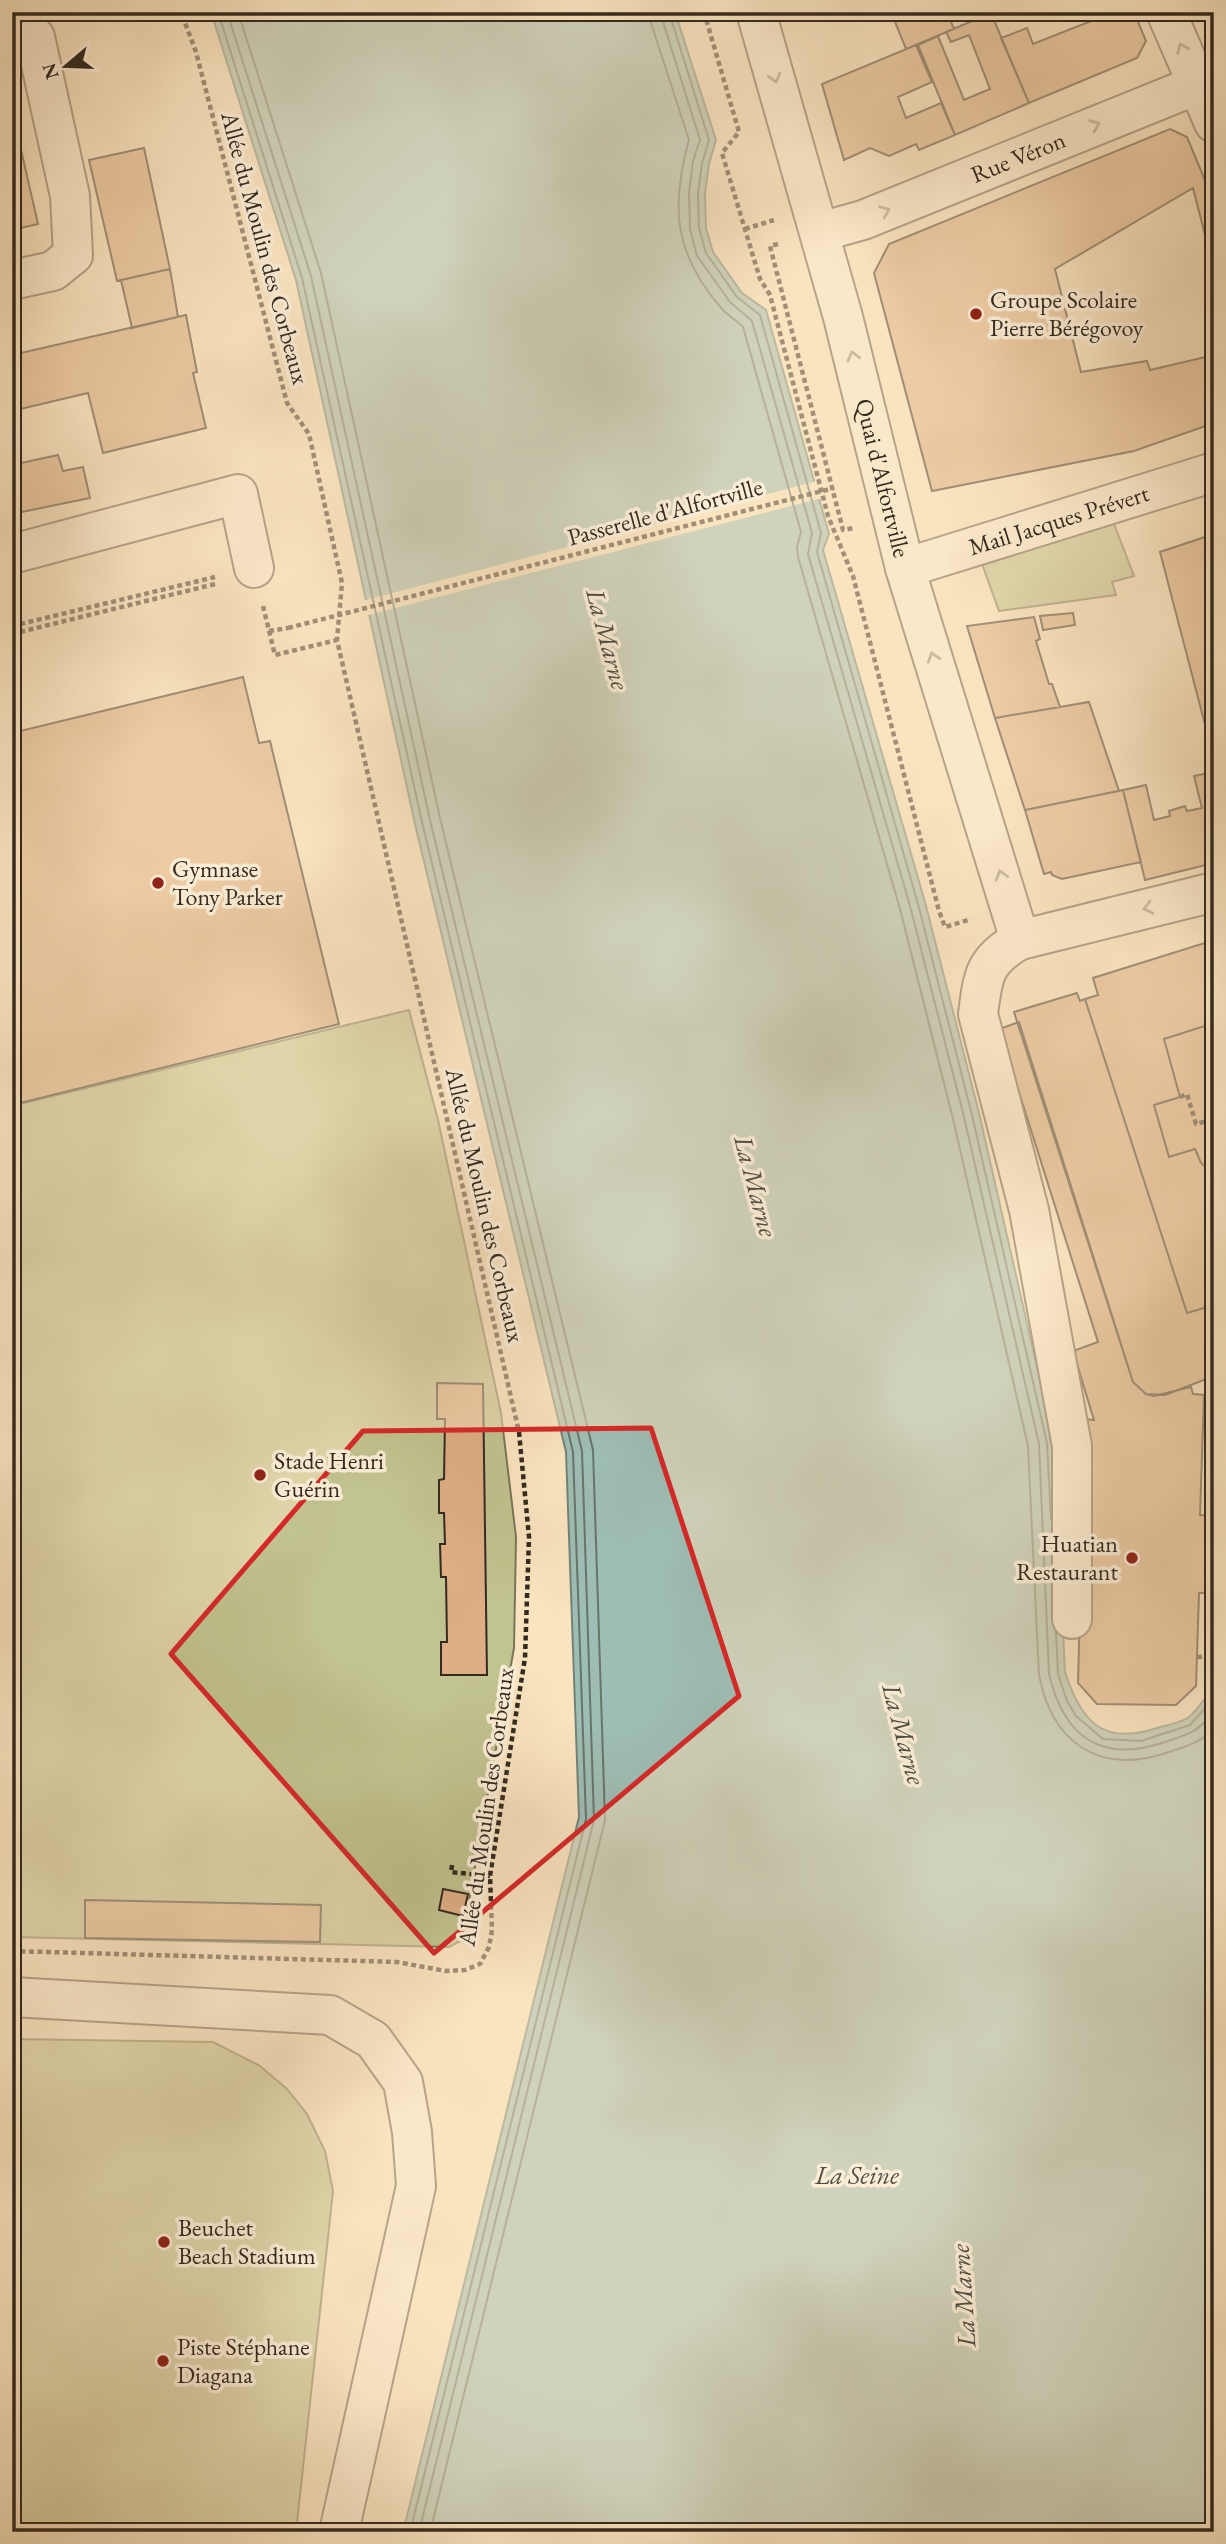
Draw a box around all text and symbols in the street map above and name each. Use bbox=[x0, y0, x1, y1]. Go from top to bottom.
north arrow bbox=[32, 32, 102, 102]
one-way arrow bbox=[1176, 43, 1190, 56]
text: N bbox=[36, 59, 65, 83]
one-way arrow bbox=[766, 72, 781, 84]
street label: Allée du Moulin des Corbeaux bbox=[214, 107, 317, 388]
one-way arrow bbox=[1089, 120, 1101, 134]
street label: Rue Véron bbox=[966, 124, 1070, 190]
one-way arrow bbox=[878, 206, 890, 220]
place label: Groupe Scolaire Pierre Bérégovoy bbox=[990, 284, 1144, 343]
marker: Groupe Scolaire Pierre Bérégovoy bbox=[968, 306, 984, 322]
one-way arrow bbox=[846, 350, 861, 362]
street label: Quai d'Alfortville bbox=[849, 395, 918, 560]
street label: Passerelle d'Alfortville bbox=[564, 471, 766, 552]
street label: Mail Jacques Prévert bbox=[965, 477, 1153, 562]
water label: La Marne bbox=[578, 584, 638, 695]
one-way arrow bbox=[927, 652, 941, 664]
place label: Gymnase Tony Parker bbox=[172, 853, 283, 912]
one-way arrow bbox=[994, 869, 1009, 881]
marker: Gymnase Tony Parker bbox=[150, 875, 166, 891]
one-way arrow bbox=[1142, 900, 1154, 914]
street label: Allée du Moulin des Corbeaux bbox=[439, 1064, 532, 1346]
water label: La Marne bbox=[726, 1131, 786, 1242]
place label: Stade Henri Guérin bbox=[274, 1445, 384, 1504]
marker: Stade Henri Guérin bbox=[252, 1467, 268, 1483]
place label: Huatian Restaurant bbox=[1016, 1528, 1118, 1587]
marker: Huatian Restaurant bbox=[1124, 1550, 1140, 1566]
street label: Allée du Moulin des Corbeaux bbox=[450, 1665, 521, 1949]
water label: La Marne bbox=[874, 1679, 934, 1790]
water label: La Seine bbox=[814, 2158, 900, 2192]
place label: Beuchet Beach Stadium bbox=[178, 2212, 316, 2271]
marker: Beuchet Beach Stadium bbox=[156, 2234, 172, 2250]
water label: La Marne bbox=[942, 2242, 984, 2350]
place label: Piste Stéphane Diagana bbox=[177, 2331, 310, 2390]
marker: Piste Stéphane Diagana bbox=[155, 2353, 171, 2369]

